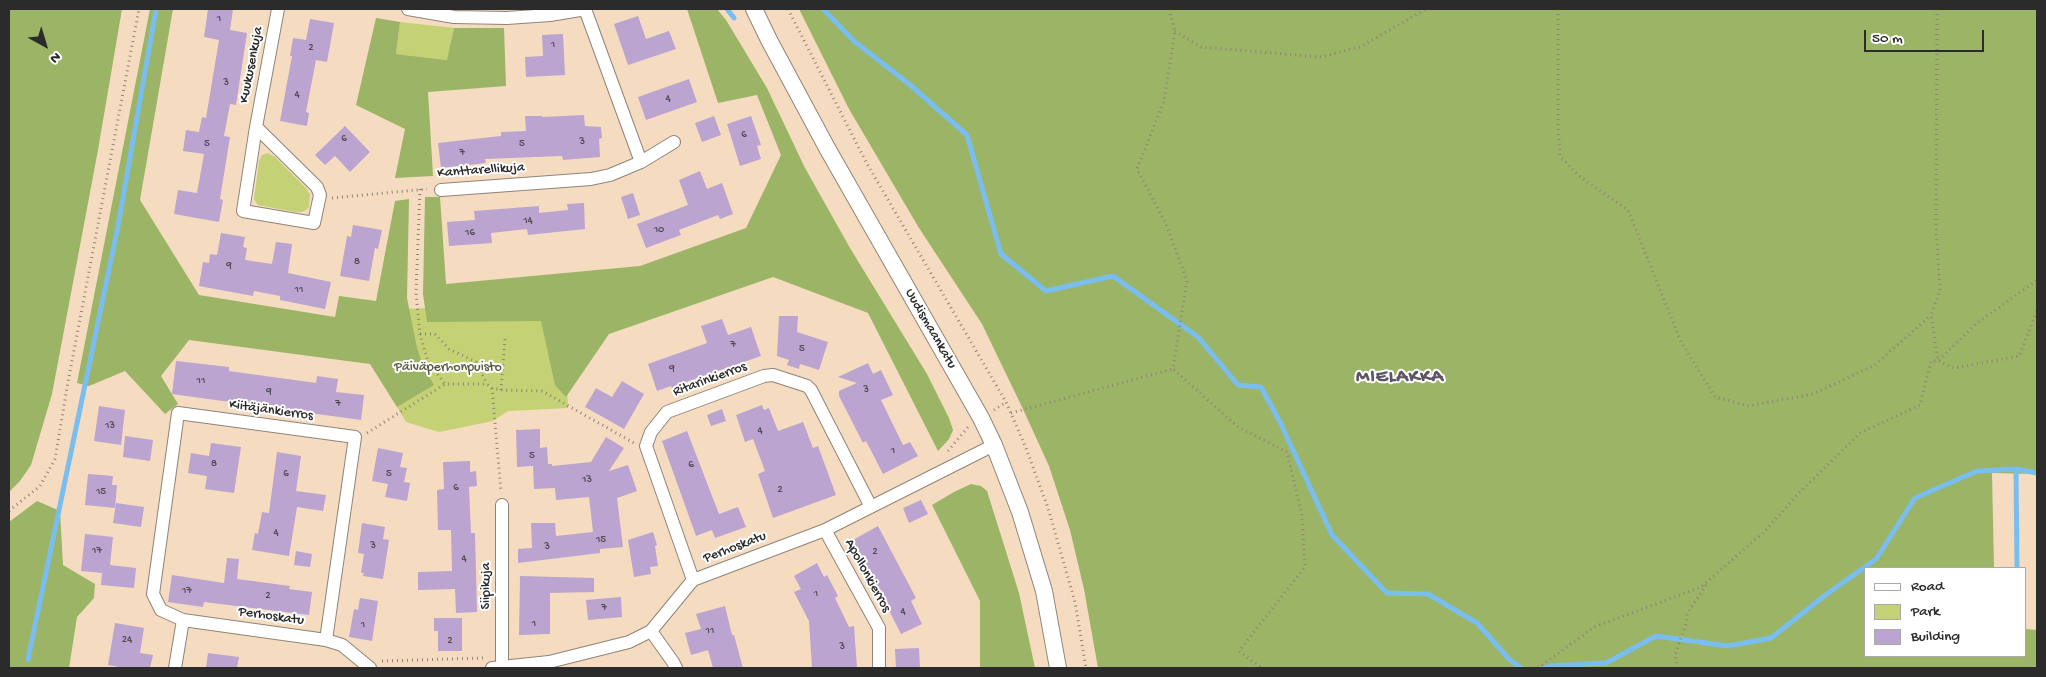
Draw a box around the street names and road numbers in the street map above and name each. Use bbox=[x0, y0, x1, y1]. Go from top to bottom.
street label: Kuukusenkuja bbox=[236, 25, 268, 105]
street label: Kanttarellikuja bbox=[437, 160, 525, 182]
street label: Uudismaankatu bbox=[900, 286, 960, 372]
street label: Ritarinkierros bbox=[671, 359, 749, 401]
street label: Kiitäjänkierros bbox=[228, 397, 314, 425]
street label: Perhoskatu bbox=[701, 528, 769, 568]
street label: Apollonkierros bbox=[840, 536, 894, 616]
street label: Siipikuja bbox=[479, 562, 495, 610]
street label: Perhoskatu bbox=[237, 604, 305, 630]

